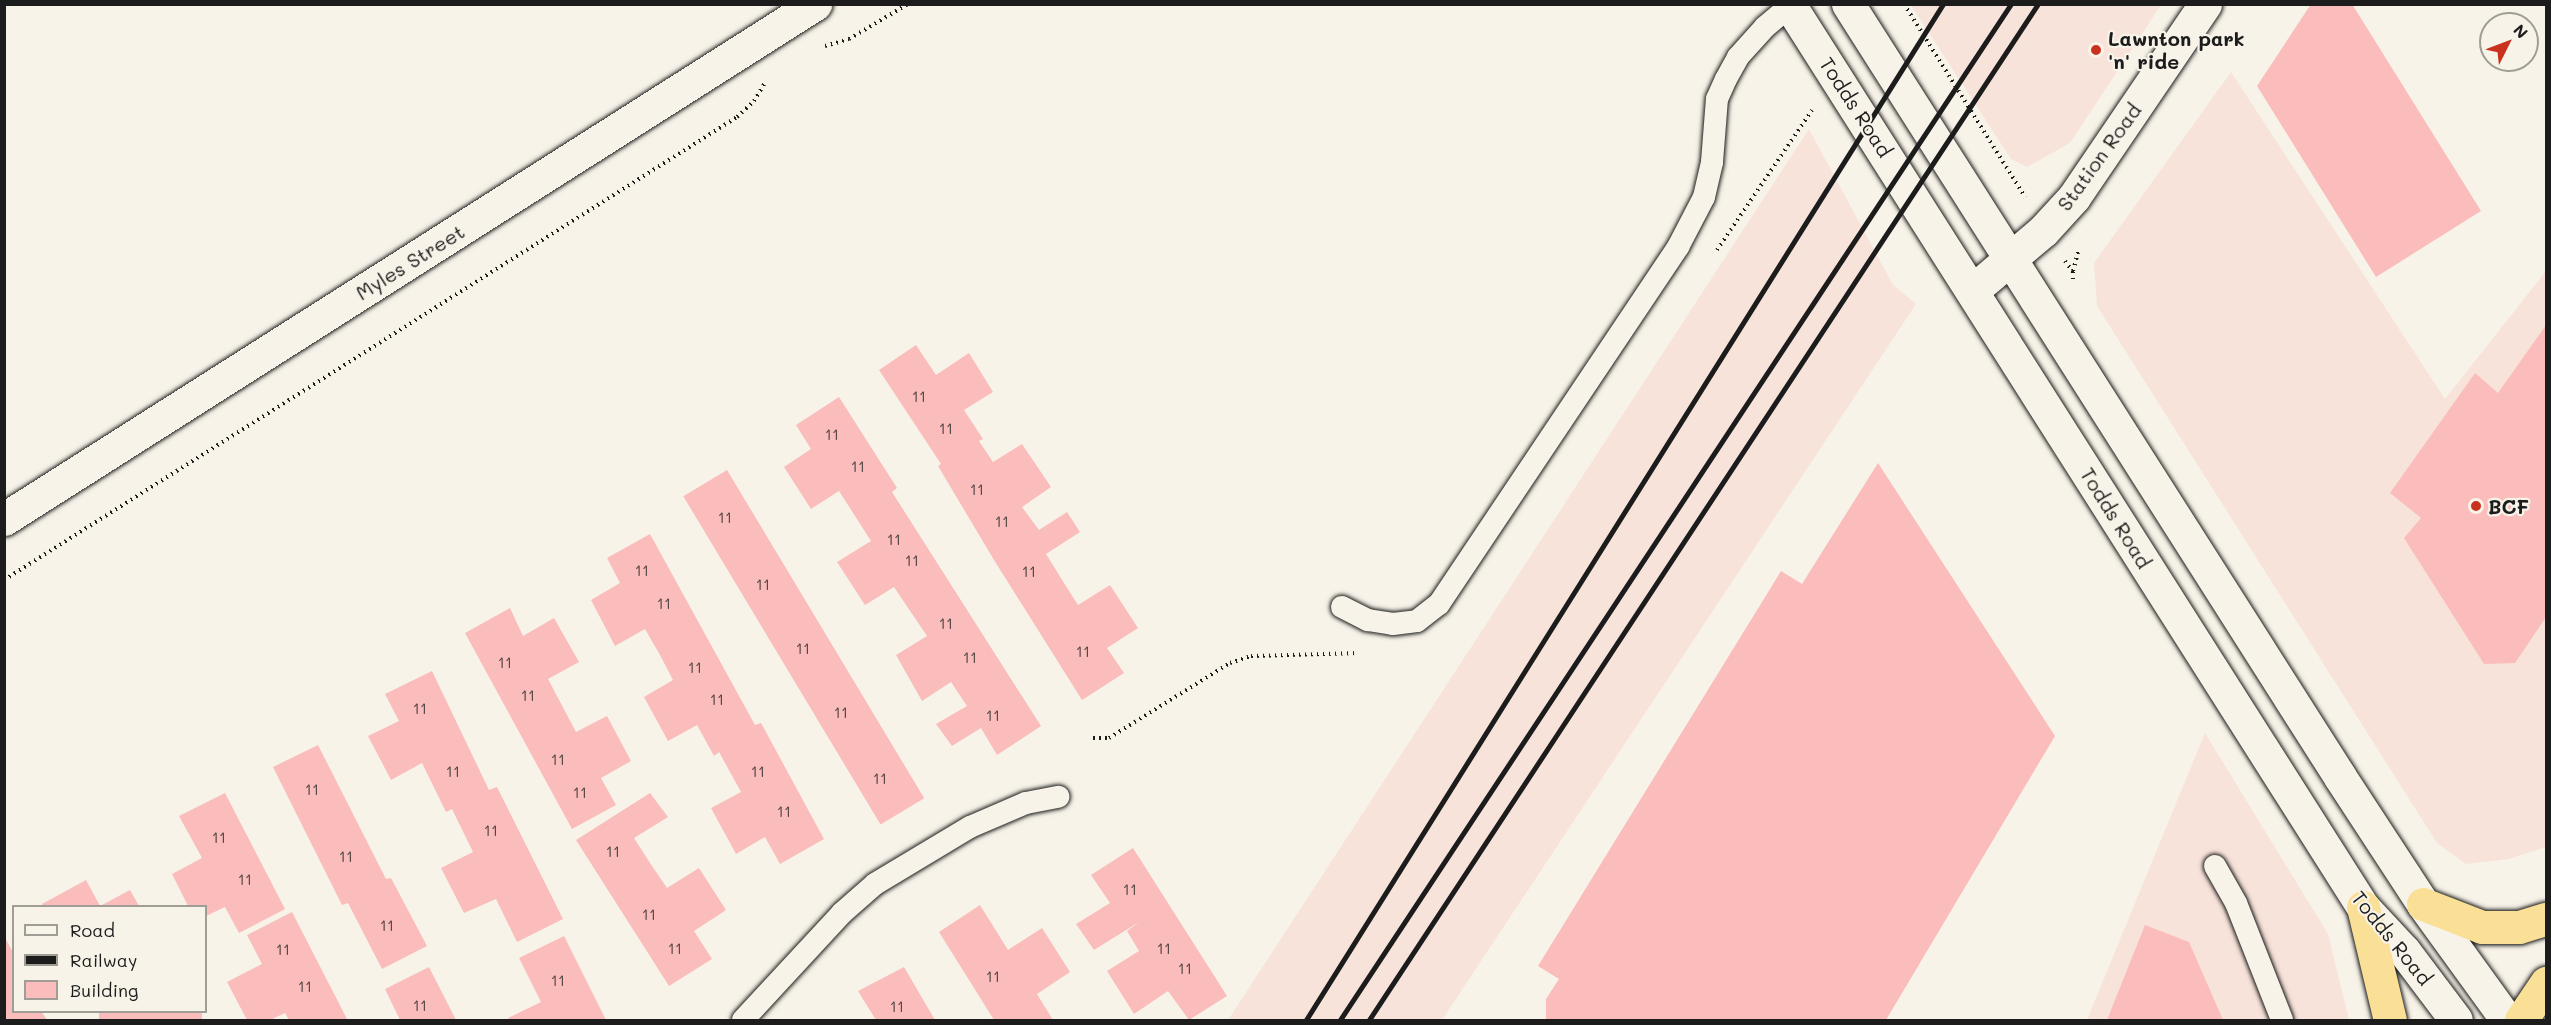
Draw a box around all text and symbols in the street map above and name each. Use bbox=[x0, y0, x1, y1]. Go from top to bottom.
north arrow bbox=[2479, 12, 2539, 72]
text: N bbox=[2509, 19, 2533, 43]
place label: Lawnton park 'n' ride bbox=[2108, 27, 2245, 74]
marker: Lawnton park 'n' ride bbox=[2089, 43, 2103, 57]
street label: Todds Road bbox=[1815, 53, 1897, 161]
street label: Station Road bbox=[2052, 99, 2146, 215]
street label: Myles Street bbox=[351, 219, 469, 305]
house number: 11 bbox=[912, 386, 926, 406]
house number: 11 bbox=[939, 418, 953, 438]
house number: 11 bbox=[825, 424, 839, 444]
house number: 11 bbox=[851, 456, 865, 476]
street label: Todds Road bbox=[2076, 463, 2156, 573]
house number: 11 bbox=[970, 479, 984, 499]
place label: BCF bbox=[2488, 494, 2529, 518]
marker: BCF bbox=[2469, 499, 2483, 513]
house number: 11 bbox=[718, 507, 732, 527]
house number: 11 bbox=[995, 511, 1009, 531]
house number: 11 bbox=[887, 529, 901, 549]
house number: 11 bbox=[905, 550, 919, 570]
house number: 11 bbox=[635, 560, 649, 580]
house number: 11 bbox=[1022, 561, 1036, 581]
house number: 11 bbox=[756, 574, 770, 594]
house number: 11 bbox=[657, 593, 671, 613]
house number: 11 bbox=[939, 613, 953, 633]
house number: 11 bbox=[796, 638, 810, 658]
house number: 11 bbox=[1076, 641, 1090, 661]
house number: 11 bbox=[963, 647, 977, 667]
house number: 11 bbox=[498, 652, 512, 672]
house number: 11 bbox=[688, 657, 702, 677]
house number: 11 bbox=[521, 685, 535, 705]
house number: 11 bbox=[710, 689, 724, 709]
house number: 11 bbox=[413, 698, 427, 718]
house number: 11 bbox=[834, 702, 848, 722]
house number: 11 bbox=[986, 705, 1000, 725]
house number: 11 bbox=[551, 749, 565, 769]
house number: 11 bbox=[446, 761, 460, 781]
house number: 11 bbox=[751, 761, 765, 781]
house number: 11 bbox=[873, 768, 887, 788]
house number: 11 bbox=[305, 779, 319, 799]
house number: 11 bbox=[573, 782, 587, 802]
house number: 11 bbox=[777, 801, 791, 821]
house number: 11 bbox=[484, 820, 498, 840]
house number: 11 bbox=[212, 827, 226, 847]
house number: 11 bbox=[606, 841, 620, 861]
house number: 11 bbox=[339, 846, 353, 866]
house number: 11 bbox=[238, 869, 252, 889]
house number: 11 bbox=[1123, 879, 1137, 899]
street label: Todds Road bbox=[2347, 886, 2437, 990]
house number: 11 bbox=[642, 904, 656, 924]
legend bbox=[12, 905, 207, 1013]
house number: 11 bbox=[380, 915, 394, 935]
text: Road bbox=[70, 918, 115, 942]
house number: 11 bbox=[668, 938, 682, 958]
house number: 11 bbox=[1157, 938, 1171, 958]
house number: 11 bbox=[276, 939, 290, 959]
text: Railway bbox=[70, 948, 137, 972]
house number: 11 bbox=[1178, 958, 1192, 978]
house number: 11 bbox=[986, 966, 1000, 986]
house number: 11 bbox=[551, 970, 565, 990]
house number: 11 bbox=[298, 976, 312, 996]
text: Building bbox=[70, 978, 138, 1002]
house number: 11 bbox=[413, 995, 427, 1015]
house number: 11 bbox=[890, 996, 904, 1016]

